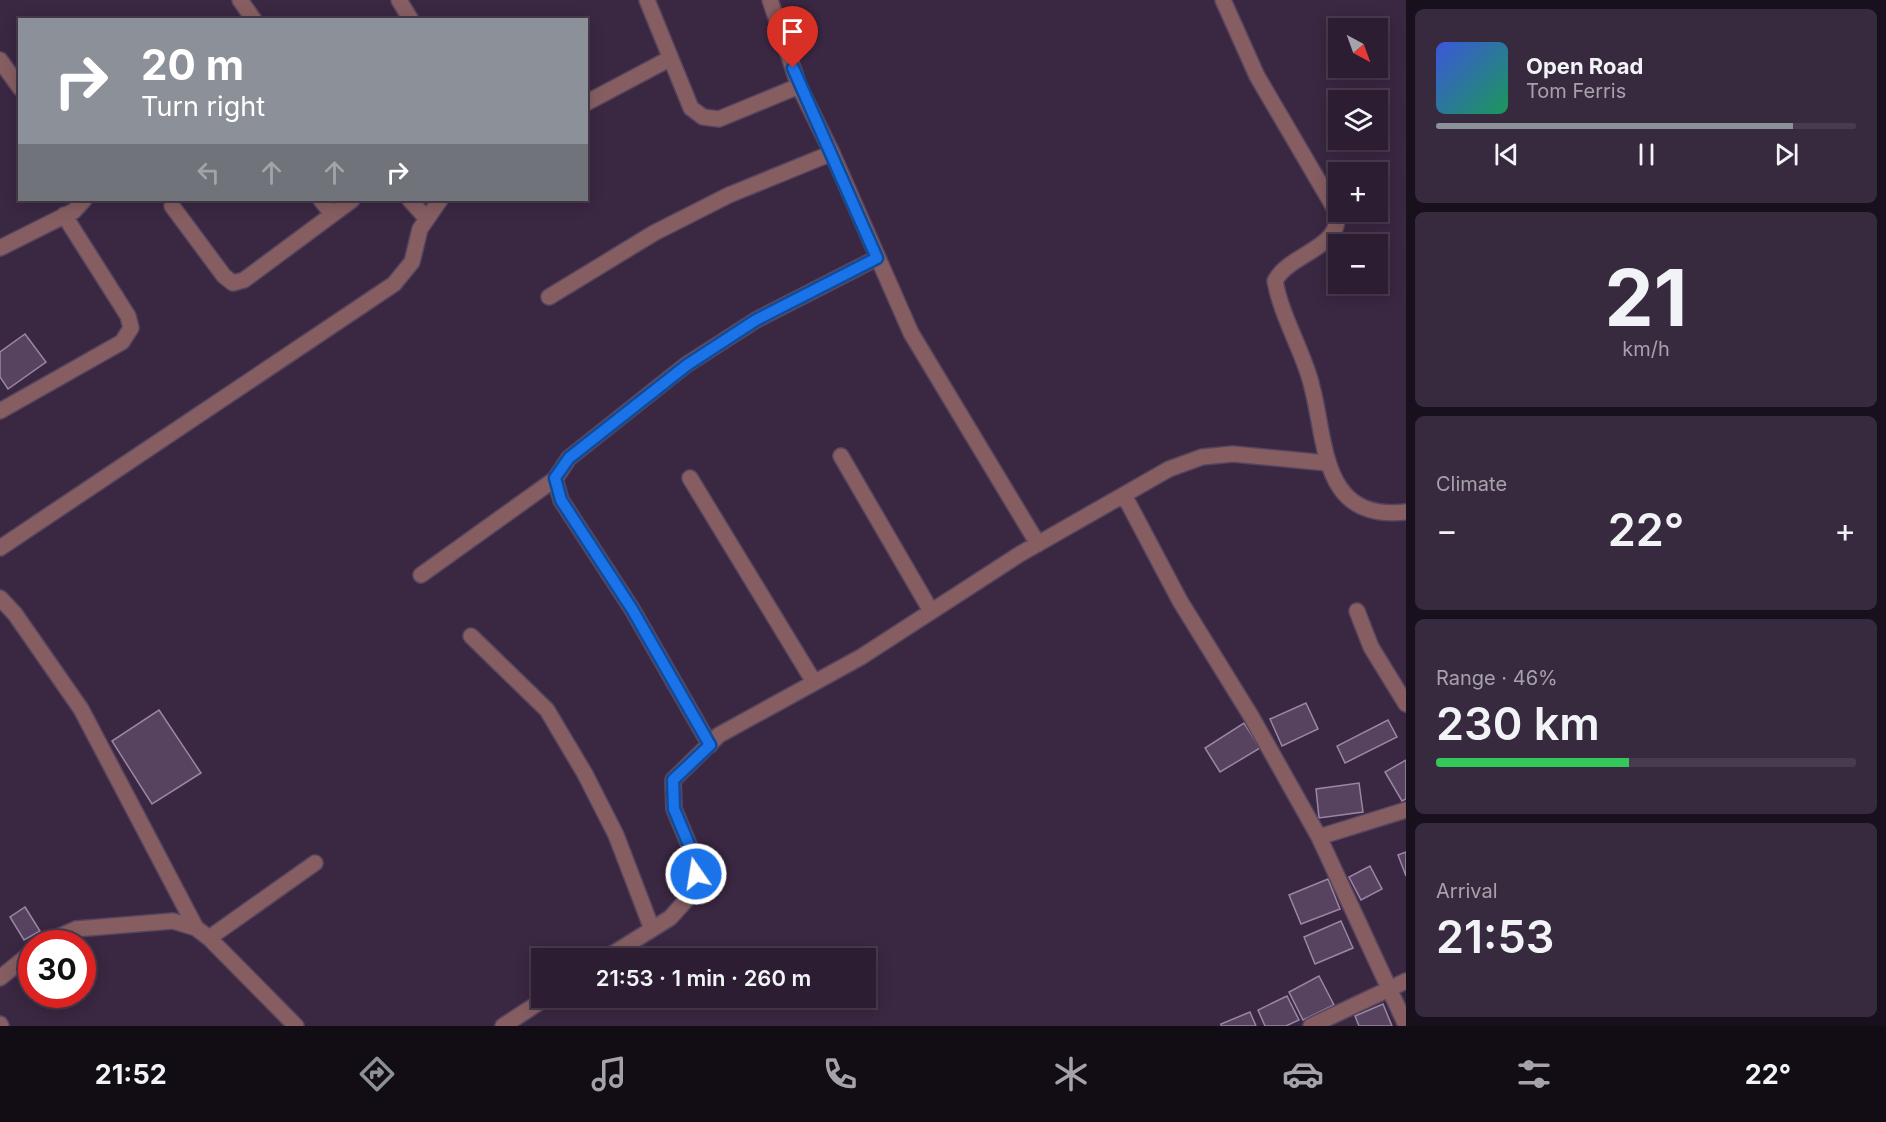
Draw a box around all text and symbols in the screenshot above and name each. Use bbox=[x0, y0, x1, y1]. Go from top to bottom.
pin bbox=[767, 6, 818, 68]
icon: arrive bbox=[776, 15, 809, 48]
north arrow bbox=[1328, 18, 1388, 78]
map controls bbox=[1328, 18, 1388, 294]
text: 20 m bbox=[141, 39, 244, 90]
icon: right bbox=[42, 42, 120, 120]
text: Open Road bbox=[1526, 53, 1643, 79]
text: Tom Ferris bbox=[1526, 79, 1626, 103]
text: Turn right bbox=[141, 90, 265, 123]
button: layers bbox=[1328, 90, 1388, 150]
icon: previous bbox=[1490, 138, 1523, 171]
icon: pause bbox=[1630, 138, 1663, 171]
icon: next bbox=[1770, 138, 1803, 171]
icon: left bbox=[192, 156, 225, 189]
icon: ahead bbox=[255, 156, 288, 189]
icon: ahead bbox=[318, 156, 351, 189]
icon: right bbox=[381, 156, 414, 189]
button: + bbox=[1328, 162, 1388, 222]
button: − bbox=[1328, 234, 1388, 294]
text: 21 bbox=[1605, 250, 1687, 345]
text: km/h bbox=[1622, 337, 1670, 361]
text: Climate bbox=[1436, 472, 1507, 496]
text: 22° bbox=[1608, 502, 1684, 557]
text: − bbox=[1436, 510, 1458, 550]
text: + bbox=[1834, 510, 1856, 550]
text: Range · 46% bbox=[1436, 666, 1558, 690]
text: 230 km bbox=[1436, 696, 1600, 751]
position arrow bbox=[664, 842, 728, 906]
text: Arrival bbox=[1436, 879, 1498, 903]
text: 21:53 bbox=[1436, 909, 1554, 964]
speed limit sign: 30 bbox=[18, 930, 96, 1008]
text: 21:53 · 1 min · 260 m bbox=[596, 965, 811, 991]
icon: directions bbox=[356, 1053, 398, 1095]
icon: music bbox=[588, 1053, 630, 1095]
icon: phone bbox=[819, 1053, 861, 1095]
icon: climate bbox=[1050, 1053, 1092, 1095]
icon: car bbox=[1282, 1053, 1324, 1095]
icon: filters bbox=[1513, 1053, 1555, 1095]
text: 21:52 bbox=[95, 1058, 167, 1091]
text: 22° bbox=[1745, 1058, 1791, 1091]

